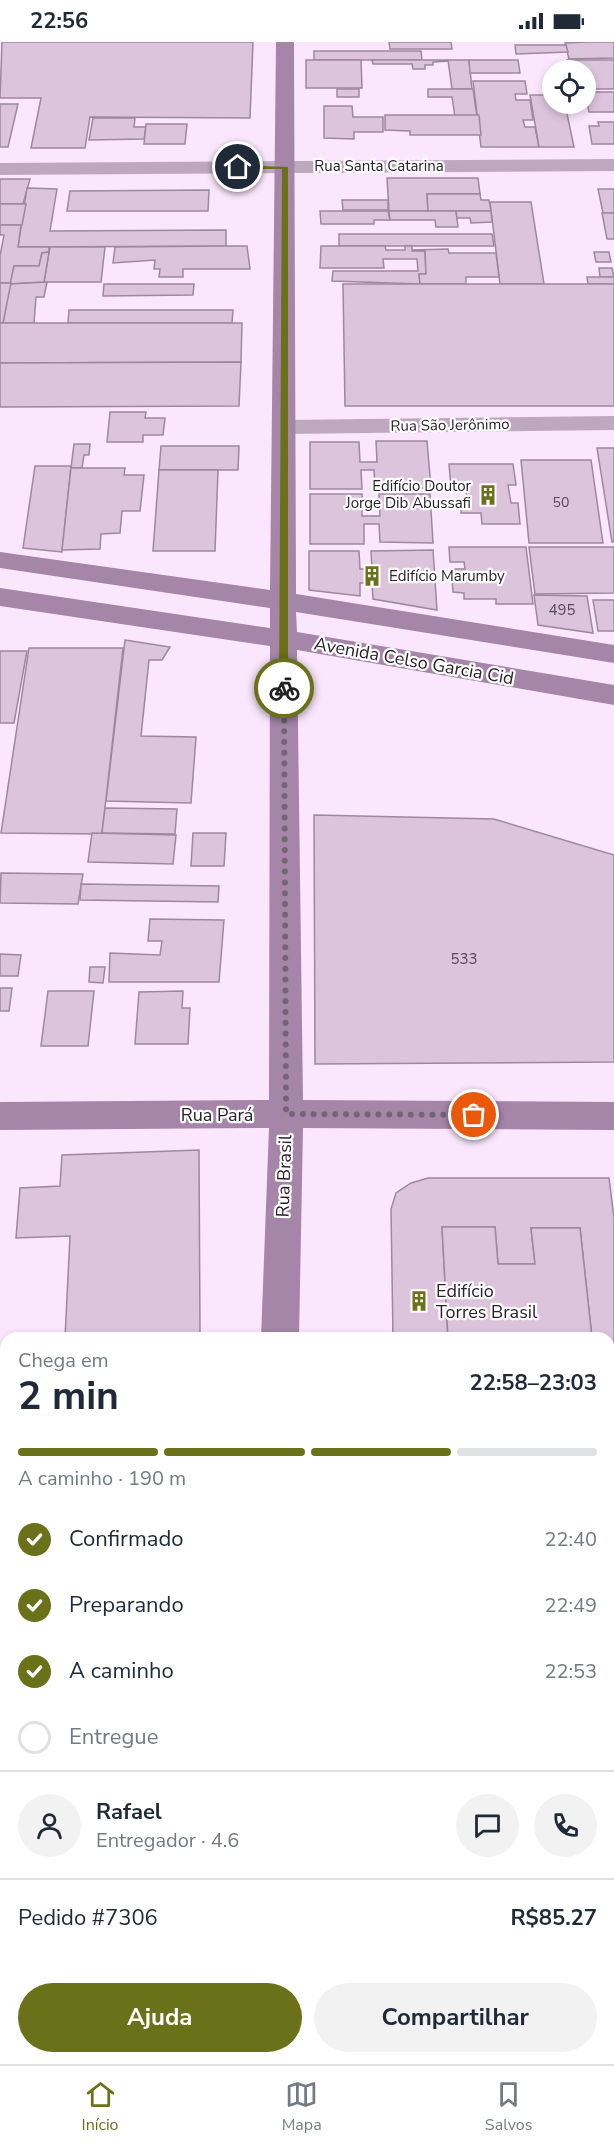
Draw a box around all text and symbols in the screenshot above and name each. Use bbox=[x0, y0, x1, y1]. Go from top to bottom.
text: 22:56 bbox=[30, 6, 88, 36]
map controls bbox=[542, 60, 596, 114]
button: locate bbox=[542, 60, 596, 114]
pin bbox=[212, 141, 263, 192]
icon: home bbox=[221, 150, 254, 183]
street label: Rua Santa Catarina bbox=[314, 156, 444, 176]
street label: Rua São Jerônimo bbox=[390, 414, 510, 436]
place label: Edifício Doutor Jorge Dib Abussafi bbox=[345, 476, 472, 513]
building icon: Edifício Doutor Jorge Dib Abussafi bbox=[476, 483, 500, 507]
house number: 50 bbox=[553, 493, 569, 512]
building icon: Edifício Marumby bbox=[360, 564, 384, 588]
place label: Edifício Marumby bbox=[389, 566, 505, 586]
house number: 495 bbox=[548, 600, 576, 620]
street label: Avenida Celso Garcia Cid bbox=[312, 632, 516, 690]
courier bbox=[254, 658, 314, 718]
icon: bike bbox=[268, 672, 301, 705]
house number: 533 bbox=[450, 949, 478, 969]
pin bbox=[448, 1089, 499, 1140]
icon: bag bbox=[457, 1098, 490, 1131]
street label: Rua Pará bbox=[181, 1103, 253, 1127]
street label: Rua Brasil bbox=[271, 1134, 297, 1218]
place label: Edifício Torres Brasil bbox=[436, 1279, 538, 1324]
building icon: Edifício Torres Brasil bbox=[407, 1289, 431, 1313]
text: Chega em bbox=[18, 1347, 109, 1374]
text: 22:58–23:03 bbox=[469, 1368, 597, 1398]
text: 2 min bbox=[18, 1370, 119, 1423]
text: A caminho · 190 m bbox=[18, 1465, 186, 1492]
icon: check bbox=[18, 1523, 51, 1556]
text: Confirmado bbox=[69, 1524, 184, 1554]
text: 22:40 bbox=[544, 1526, 597, 1553]
icon: check bbox=[18, 1589, 51, 1622]
text: Preparando bbox=[69, 1590, 184, 1620]
text: 22:49 bbox=[544, 1592, 597, 1619]
icon: check bbox=[18, 1655, 51, 1688]
text: A caminho bbox=[69, 1656, 174, 1686]
text: 22:53 bbox=[544, 1658, 597, 1685]
text: Entregue bbox=[69, 1722, 158, 1752]
button: person bbox=[18, 1794, 81, 1857]
button: chat bbox=[456, 1794, 519, 1857]
button: phone bbox=[534, 1794, 597, 1857]
text: Rafael bbox=[96, 1797, 162, 1827]
text: Entregador · 4.6 bbox=[96, 1827, 239, 1854]
text: Pedido #7306 bbox=[18, 1903, 158, 1933]
text: R$85.27 bbox=[510, 1903, 597, 1933]
button: Ajuda bbox=[18, 1983, 302, 2052]
button: Compartilhar bbox=[314, 1983, 597, 2052]
tab: Início bbox=[82, 2078, 119, 2136]
tab: Mapa bbox=[282, 2078, 322, 2136]
tab: Salvos bbox=[485, 2078, 532, 2136]

